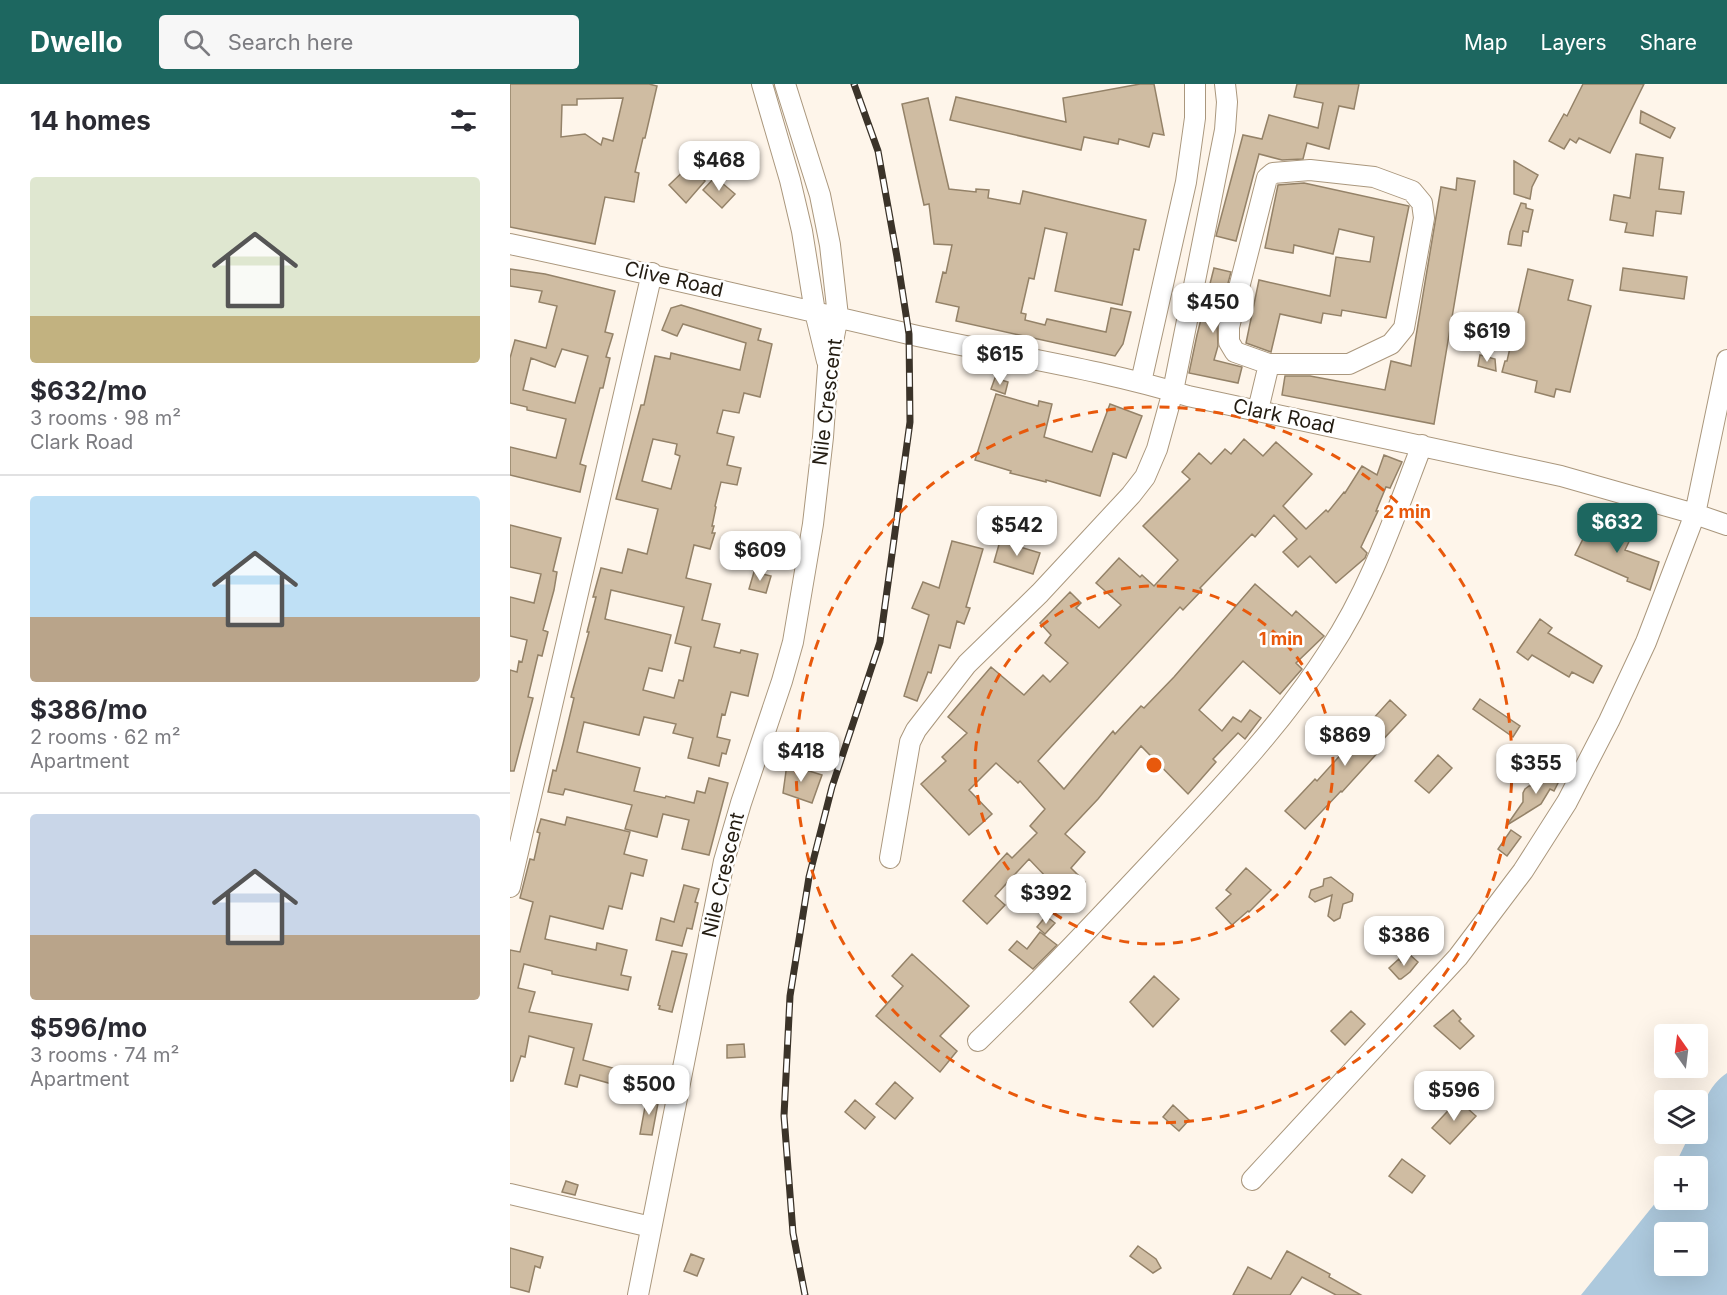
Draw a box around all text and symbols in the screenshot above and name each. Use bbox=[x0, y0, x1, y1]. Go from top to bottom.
search box bbox=[159, 15, 579, 69]
text: Dwello bbox=[30, 25, 123, 59]
icon: search bbox=[180, 26, 213, 59]
text: Search here bbox=[228, 29, 353, 55]
text: Map bbox=[1464, 30, 1508, 55]
text: Layers bbox=[1541, 30, 1607, 55]
text: Share bbox=[1640, 30, 1697, 55]
icon: filters bbox=[447, 104, 480, 137]
text: 14 homes bbox=[30, 105, 151, 136]
pin: $468 bbox=[683, 141, 755, 192]
text: $468 bbox=[693, 148, 745, 172]
icon: home bbox=[201, 216, 309, 324]
street label: Clive Road bbox=[622, 256, 726, 302]
pin: $450 bbox=[1177, 283, 1249, 334]
text: $450 bbox=[1187, 290, 1239, 314]
pin: $619 bbox=[1451, 312, 1523, 363]
text: $619 bbox=[1463, 319, 1511, 343]
pin: $615 bbox=[964, 335, 1036, 386]
street label: Nile Crescent bbox=[807, 337, 847, 467]
text: $615 bbox=[976, 342, 1024, 366]
text: $632/mo bbox=[30, 375, 147, 406]
street label: Clark Road bbox=[1231, 394, 1337, 438]
text: 3 rooms · 98 m² bbox=[30, 406, 181, 430]
text: Clark Road bbox=[30, 430, 133, 454]
text: 2 min bbox=[1383, 501, 1431, 522]
pin: $632 bbox=[1581, 503, 1653, 554]
pin: $542 bbox=[981, 506, 1053, 557]
text: $632 bbox=[1591, 510, 1643, 534]
text: $542 bbox=[991, 513, 1043, 537]
pin: $609 bbox=[724, 531, 796, 582]
icon: home bbox=[201, 535, 309, 643]
text: $609 bbox=[734, 538, 786, 562]
text: 1 min bbox=[1259, 628, 1303, 649]
text: $386/mo bbox=[30, 694, 147, 725]
pin: $869 bbox=[1309, 716, 1381, 767]
text: $869 bbox=[1319, 723, 1371, 747]
text: 2 rooms · 62 m² bbox=[30, 725, 181, 749]
pin: $418 bbox=[765, 732, 837, 783]
text: $418 bbox=[777, 739, 825, 763]
pin: $355 bbox=[1500, 744, 1572, 795]
text: Apartment bbox=[30, 749, 129, 773]
text: $355 bbox=[1510, 751, 1562, 775]
centre of rings bbox=[1144, 755, 1164, 775]
street label: Nile Crescent bbox=[697, 810, 749, 940]
icon: home bbox=[201, 853, 309, 961]
pin: $392 bbox=[1010, 874, 1082, 925]
text: $392 bbox=[1020, 881, 1072, 905]
pin: $386 bbox=[1368, 916, 1440, 967]
text: $386 bbox=[1378, 923, 1430, 947]
text: $596/mo bbox=[30, 1012, 147, 1043]
north arrow bbox=[1654, 1024, 1708, 1078]
map controls bbox=[1654, 1024, 1708, 1276]
text: 3 rooms · 74 m² bbox=[30, 1043, 179, 1067]
pin: $500 bbox=[613, 1065, 685, 1116]
text: Apartment bbox=[30, 1067, 129, 1091]
pin: $596 bbox=[1418, 1071, 1490, 1122]
text: $500 bbox=[623, 1072, 675, 1096]
text: $596 bbox=[1428, 1078, 1480, 1102]
button: layers bbox=[1654, 1090, 1708, 1144]
button: + bbox=[1654, 1156, 1708, 1210]
button: − bbox=[1654, 1222, 1708, 1276]

